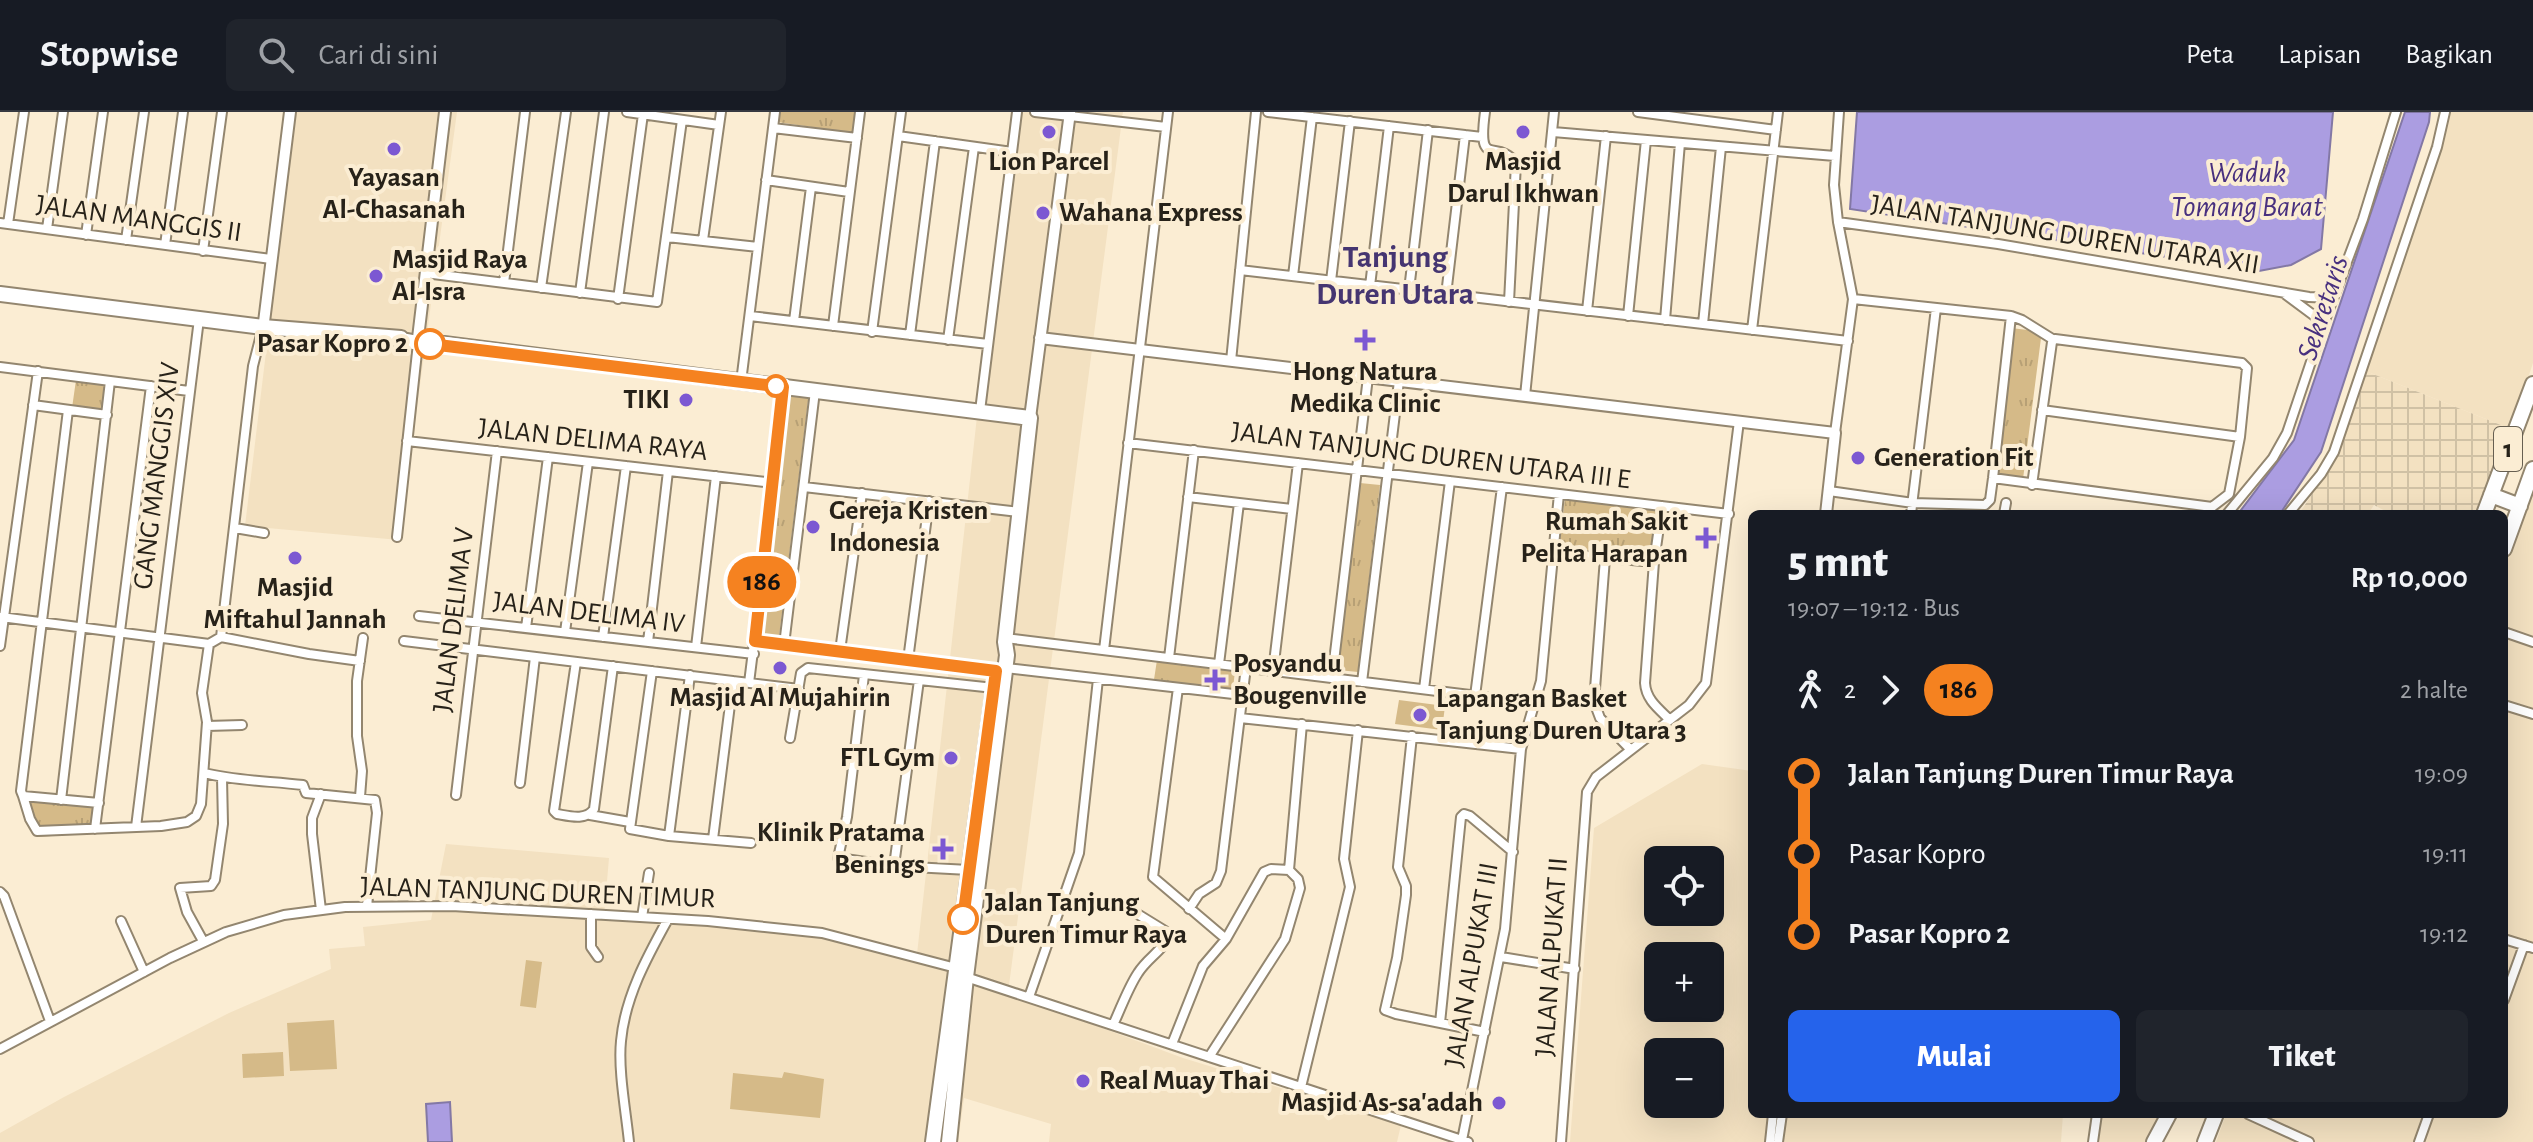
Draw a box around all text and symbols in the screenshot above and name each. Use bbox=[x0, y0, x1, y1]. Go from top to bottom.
search box bbox=[226, 19, 786, 91]
icon: search bbox=[254, 33, 298, 77]
text: Stopwise bbox=[40, 36, 178, 74]
text: Cari di sini bbox=[318, 40, 438, 70]
text: Peta bbox=[2186, 41, 2234, 69]
text: Lapisan bbox=[2278, 41, 2361, 69]
text: Bagikan bbox=[2405, 41, 2493, 69]
marker: Lion Parcel bbox=[1040, 123, 1058, 141]
marker: Masjid Darul Ikhwan bbox=[1514, 123, 1532, 141]
marker: Yayasan Al-Chasanah bbox=[385, 140, 403, 158]
place label: Lion Parcel bbox=[988, 148, 1110, 176]
place label: Masjid Darul Ikhwan bbox=[1447, 148, 1599, 208]
water label: Waduk Tomang Barat bbox=[2171, 158, 2323, 222]
place label: Yayasan Al-Chasanah bbox=[322, 164, 466, 224]
street label: JALAN TANJUNG DUREN UTARA XII bbox=[1869, 190, 2261, 280]
street label: JALAN MANGGIS II bbox=[34, 191, 244, 247]
place label: Wahana Express bbox=[1059, 199, 1243, 227]
marker: Wahana Express bbox=[1034, 204, 1052, 222]
district label: Tanjung Duren Utara bbox=[1316, 241, 1474, 310]
place label: Masjid Raya Al-Isra bbox=[392, 246, 528, 306]
water label: Sekretaris bbox=[2292, 252, 2354, 364]
marker: Masjid Raya Al-Isra bbox=[367, 267, 385, 285]
marker: Pasar Kopro 2 bbox=[415, 329, 445, 359]
marker: Hong Natura Medika Clinic bbox=[1354, 329, 1376, 351]
place label: Pasar Kopro 2 bbox=[257, 330, 408, 358]
place label: Hong Natura Medika Clinic bbox=[1290, 358, 1440, 418]
street label: GANG MANGGIS XIV bbox=[129, 361, 185, 591]
unlabelled marker bbox=[765, 375, 787, 397]
place label: TIKI bbox=[623, 386, 670, 414]
marker: TIKI bbox=[677, 391, 695, 409]
street label: JALAN DELIMA RAYA bbox=[477, 414, 709, 466]
street label: JALAN TANJUNG DUREN UTARA III E bbox=[1230, 418, 1632, 494]
road number: 1 bbox=[2494, 427, 2522, 471]
place label: Generation Fit bbox=[1874, 444, 2034, 472]
marker: Generation Fit bbox=[1849, 449, 1867, 467]
place label: Gereja Kristen Indonesia bbox=[829, 497, 988, 557]
place label: Rumah Sakit Pelita Harapan bbox=[1521, 508, 1689, 568]
marker: Gereja Kristen Indonesia bbox=[804, 518, 822, 536]
street label: JALAN DELIMA V bbox=[429, 526, 479, 714]
marker: Rumah Sakit Pelita Harapan bbox=[1695, 527, 1717, 549]
text: 5 mnt bbox=[1788, 541, 1888, 585]
marker: Masjid Miftahul Jannah bbox=[286, 549, 304, 567]
line badge: 186 bbox=[716, 556, 808, 608]
text: Rp 10,000 bbox=[2351, 563, 2468, 593]
text: 186 bbox=[743, 568, 781, 596]
place label: Masjid Miftahul Jannah bbox=[204, 574, 386, 634]
street label: JALAN DELIMA IV bbox=[492, 587, 687, 639]
text: 19:07 – 19:12 · Bus bbox=[1788, 595, 1960, 621]
place label: Posyandu Bougenville bbox=[1233, 650, 1367, 710]
marker: Masjid Al Mujahirin bbox=[771, 659, 789, 677]
icon: walk bbox=[1788, 668, 1832, 712]
icon: forward bbox=[1868, 668, 1912, 712]
marker: Posyandu Bougenville bbox=[1204, 669, 1226, 691]
text: 186 bbox=[1940, 676, 1977, 704]
text: 2 bbox=[1844, 677, 1856, 703]
text: 2 halte bbox=[2400, 677, 2468, 703]
place label: Masjid Al Mujahirin bbox=[669, 684, 891, 712]
place label: Lapangan Basket Tanjung Duren Utara 3 bbox=[1436, 685, 1687, 745]
marker: Lapangan Basket Tanjung Duren Utara 3 bbox=[1411, 706, 1429, 724]
place label: FTL Gym bbox=[840, 744, 935, 772]
marker: FTL Gym bbox=[942, 749, 960, 767]
text: Jalan Tanjung Duren Timur Raya bbox=[1848, 759, 2234, 789]
text: 19:09 bbox=[2415, 761, 2468, 787]
place label: Klinik Pratama Benings bbox=[757, 819, 925, 879]
marker: Klinik Pratama Benings bbox=[932, 838, 954, 860]
text: Pasar Kopro bbox=[1848, 839, 1986, 869]
text: 19:11 bbox=[2423, 841, 2468, 867]
map controls bbox=[1644, 846, 1724, 1118]
button: locate bbox=[1644, 846, 1724, 926]
street label: JALAN ALPUKAT II bbox=[1531, 856, 1573, 1058]
street label: JALAN ALPUKAT III bbox=[1440, 861, 1504, 1069]
street label: JALAN TANJUNG DUREN TIMUR bbox=[360, 873, 716, 913]
place label: Jalan Tanjung Duren Timur Raya bbox=[985, 889, 1187, 949]
marker: Jalan Tanjung Duren Timur Raya bbox=[948, 904, 978, 934]
text: Pasar Kopro 2 bbox=[1848, 919, 2010, 949]
text: 19:12 bbox=[2420, 921, 2468, 947]
button: + bbox=[1644, 942, 1724, 1022]
button: Mulai bbox=[1788, 1010, 2120, 1102]
button: Tiket bbox=[2136, 1010, 2468, 1102]
button: − bbox=[1644, 1038, 1724, 1118]
place label: Real Muay Thai bbox=[1099, 1067, 1269, 1095]
marker: Real Muay Thai bbox=[1074, 1072, 1092, 1090]
place label: Masjid As-sa'adah bbox=[1281, 1089, 1483, 1117]
marker: Masjid As-sa'adah bbox=[1490, 1094, 1508, 1112]

